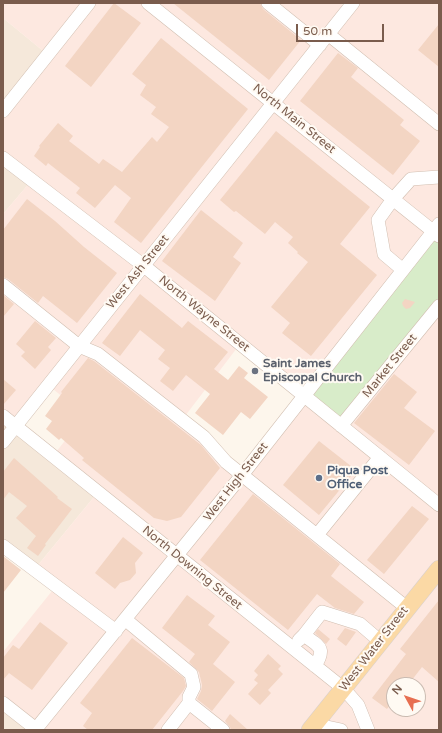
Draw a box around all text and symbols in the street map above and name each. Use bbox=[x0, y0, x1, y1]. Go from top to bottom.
scale bar bbox=[298, 16, 386, 42]
text: 50 m bbox=[303, 24, 332, 38]
street label: North Main Street bbox=[250, 81, 338, 157]
street label: West Ash Street bbox=[104, 232, 172, 312]
street label: North Wayne Street bbox=[156, 273, 252, 355]
street label: Market Street bbox=[360, 331, 420, 401]
place label: Saint James Episcopal Church bbox=[263, 357, 362, 385]
marker: Saint James Episcopal Church bbox=[250, 366, 260, 376]
street label: West High Street bbox=[201, 440, 271, 524]
place label: Piqua Post Office bbox=[327, 464, 388, 492]
marker: Piqua Post Office bbox=[314, 473, 324, 483]
street label: North Downing Street bbox=[139, 523, 245, 613]
street label: West Water Street bbox=[337, 604, 411, 694]
north arrow bbox=[386, 677, 426, 717]
text: N bbox=[389, 682, 405, 697]

